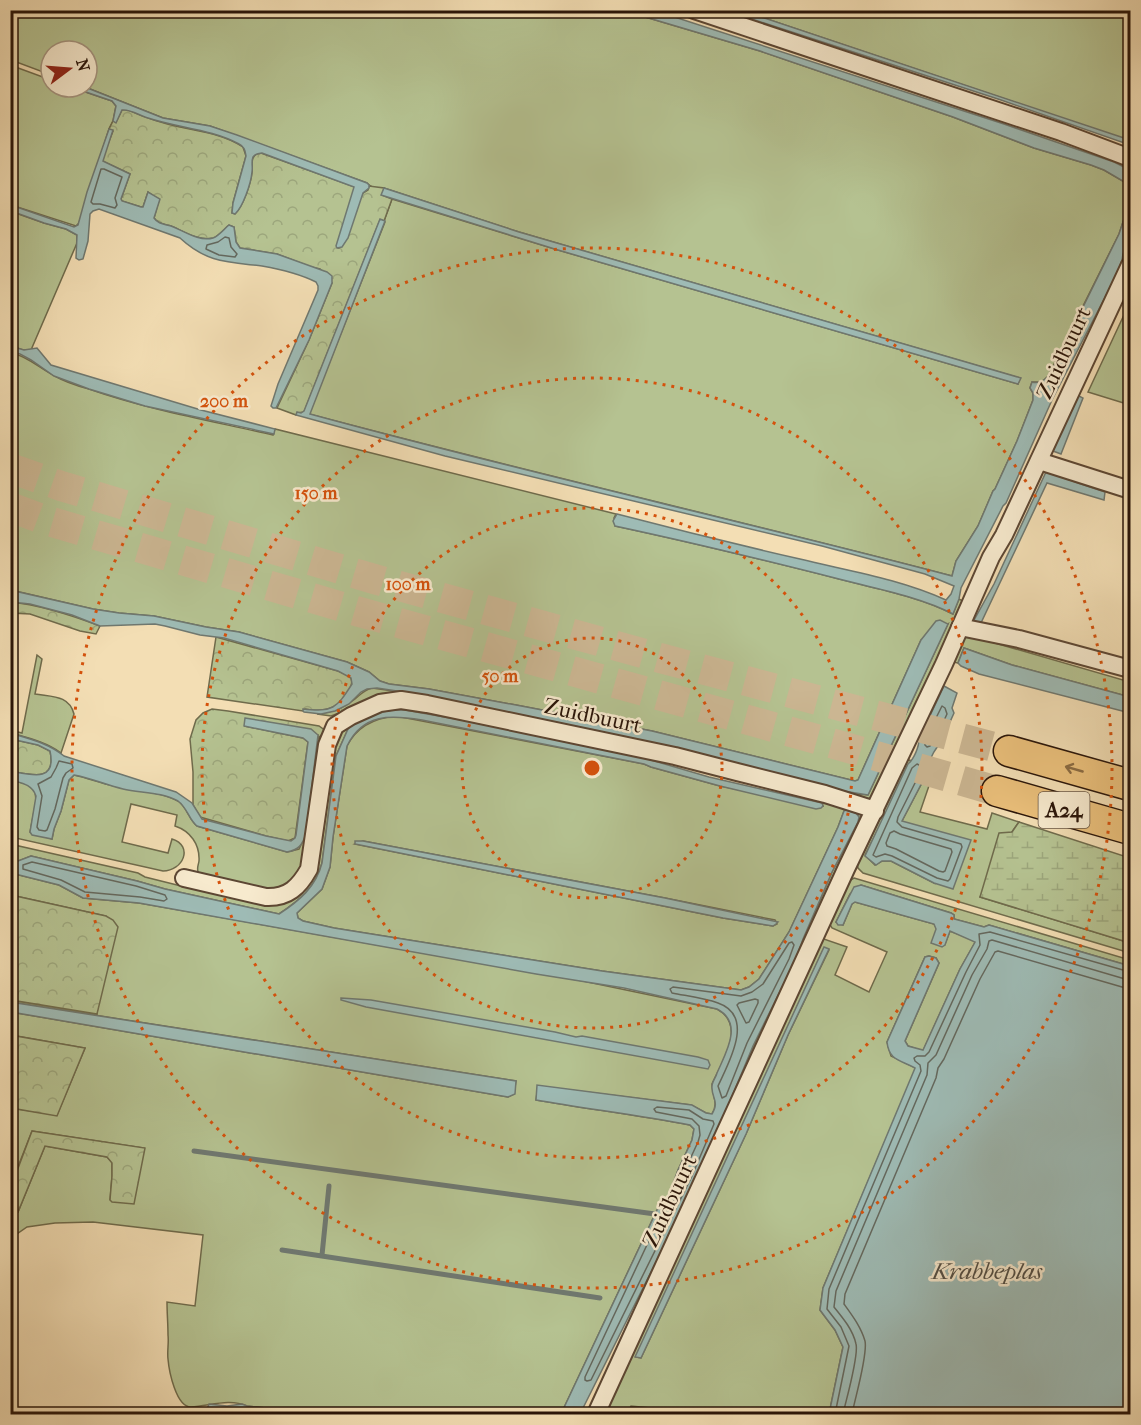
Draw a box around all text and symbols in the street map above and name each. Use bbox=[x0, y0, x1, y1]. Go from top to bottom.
north arrow bbox=[39, 39, 99, 99]
text: N bbox=[72, 57, 94, 74]
street label: Zuidbuurt bbox=[1031, 302, 1097, 403]
text: 200 m bbox=[200, 391, 249, 412]
text: 150 m bbox=[295, 483, 338, 504]
text: 100 m bbox=[385, 574, 432, 595]
text: 50 m bbox=[482, 666, 519, 687]
street label: Zuidbuurt bbox=[542, 693, 644, 739]
centre of rings bbox=[582, 758, 602, 778]
one-way arrow bbox=[1065, 763, 1084, 774]
road number: A24 bbox=[1038, 792, 1090, 828]
street label: Zuidbuurt bbox=[637, 1150, 703, 1251]
water label: Krabbeplas bbox=[930, 1257, 1043, 1285]

